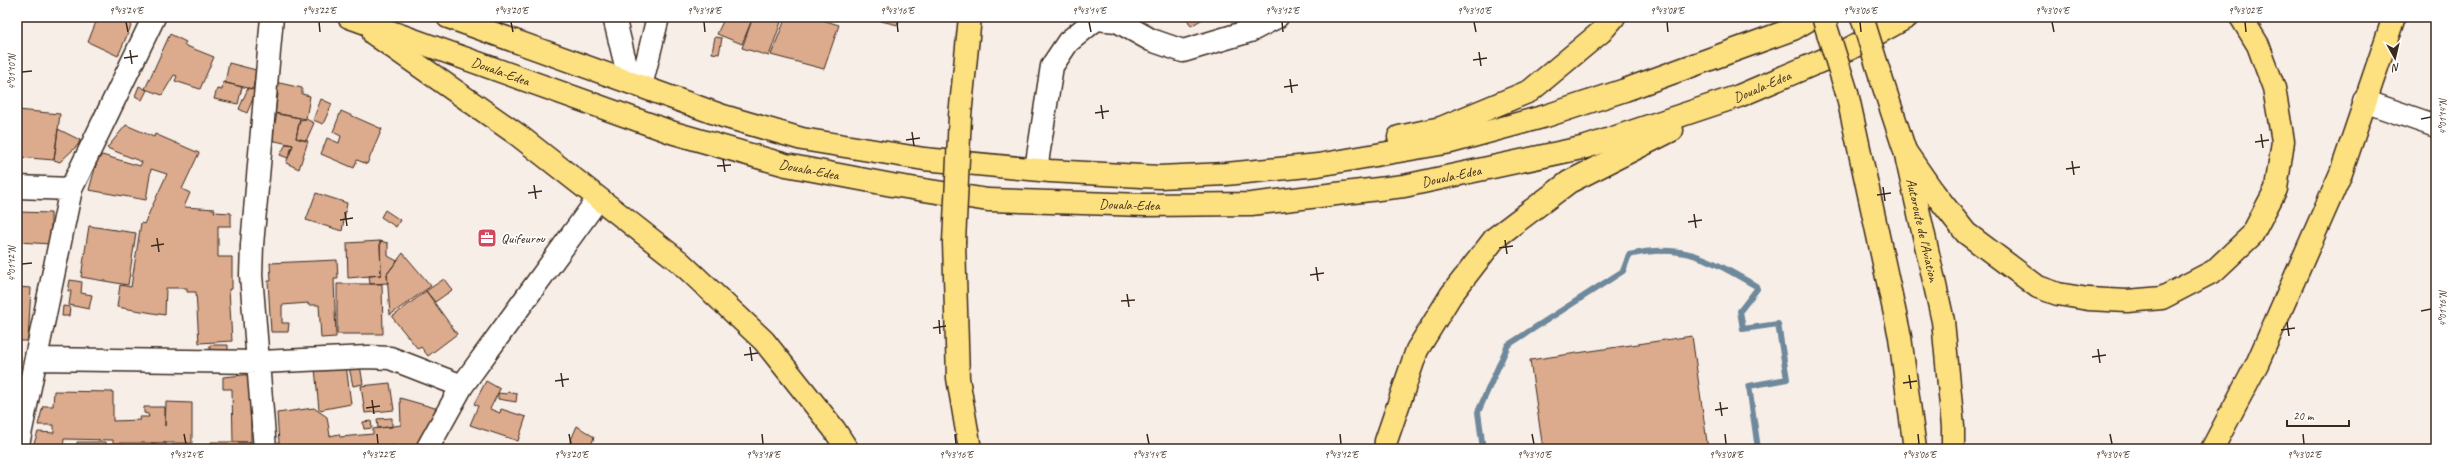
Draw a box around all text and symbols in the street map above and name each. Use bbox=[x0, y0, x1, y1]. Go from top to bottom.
text: 9°43'24"E bbox=[109, 4, 145, 17]
text: 9°43'22"E bbox=[302, 4, 338, 17]
text: 9°43'20"E bbox=[494, 4, 530, 17]
text: 9°43'18"E bbox=[687, 4, 723, 17]
text: 9°43'16"E bbox=[880, 4, 916, 17]
text: 9°43'14"E bbox=[1072, 4, 1108, 17]
text: 9°43'12"E bbox=[1265, 4, 1301, 17]
text: 9°43'10"E bbox=[1457, 4, 1493, 17]
text: 9°43'08"E bbox=[1650, 4, 1686, 17]
text: 9°43'06"E bbox=[1843, 4, 1879, 17]
text: 9°43'04"E bbox=[2035, 4, 2071, 17]
text: 9°43'02"E bbox=[2228, 4, 2264, 17]
north arrow bbox=[2375, 38, 2415, 78]
text: 4°01'10"N bbox=[5, 53, 18, 89]
street label: Douala-Edea bbox=[469, 53, 533, 90]
text: N bbox=[2390, 60, 2401, 76]
street label: Douala-Edea bbox=[1731, 66, 1794, 106]
text: 4°01'14"N bbox=[2436, 98, 2449, 134]
street label: Douala-Edea bbox=[777, 155, 842, 184]
street label: Douala-Edea bbox=[1420, 161, 1484, 191]
street label: Autoroute de l'Aviation bbox=[1903, 177, 1943, 284]
street label: Douala-Edea bbox=[1099, 195, 1161, 214]
office icon: Quifeurou bbox=[476, 227, 498, 249]
place label: Quifeurou bbox=[501, 230, 546, 247]
text: 4°01'12"N bbox=[5, 245, 18, 281]
text: 4°01'16"N bbox=[2436, 290, 2449, 326]
scale bar bbox=[2287, 402, 2349, 428]
text: 20 m bbox=[2293, 408, 2315, 424]
text: 9°43'24"E bbox=[169, 448, 205, 461]
text: 9°43'22"E bbox=[361, 448, 397, 461]
text: 9°43'20"E bbox=[554, 448, 590, 461]
text: 9°43'18"E bbox=[746, 448, 782, 461]
text: 9°43'16"E bbox=[939, 448, 975, 461]
text: 9°43'14"E bbox=[1132, 448, 1168, 461]
text: 9°43'12"E bbox=[1324, 448, 1360, 461]
text: 9°43'10"E bbox=[1517, 448, 1553, 461]
text: 9°43'08"E bbox=[1709, 448, 1745, 461]
text: 9°43'06"E bbox=[1902, 448, 1938, 461]
text: 9°43'04"E bbox=[2095, 448, 2131, 461]
text: 9°43'02"E bbox=[2287, 448, 2323, 461]

